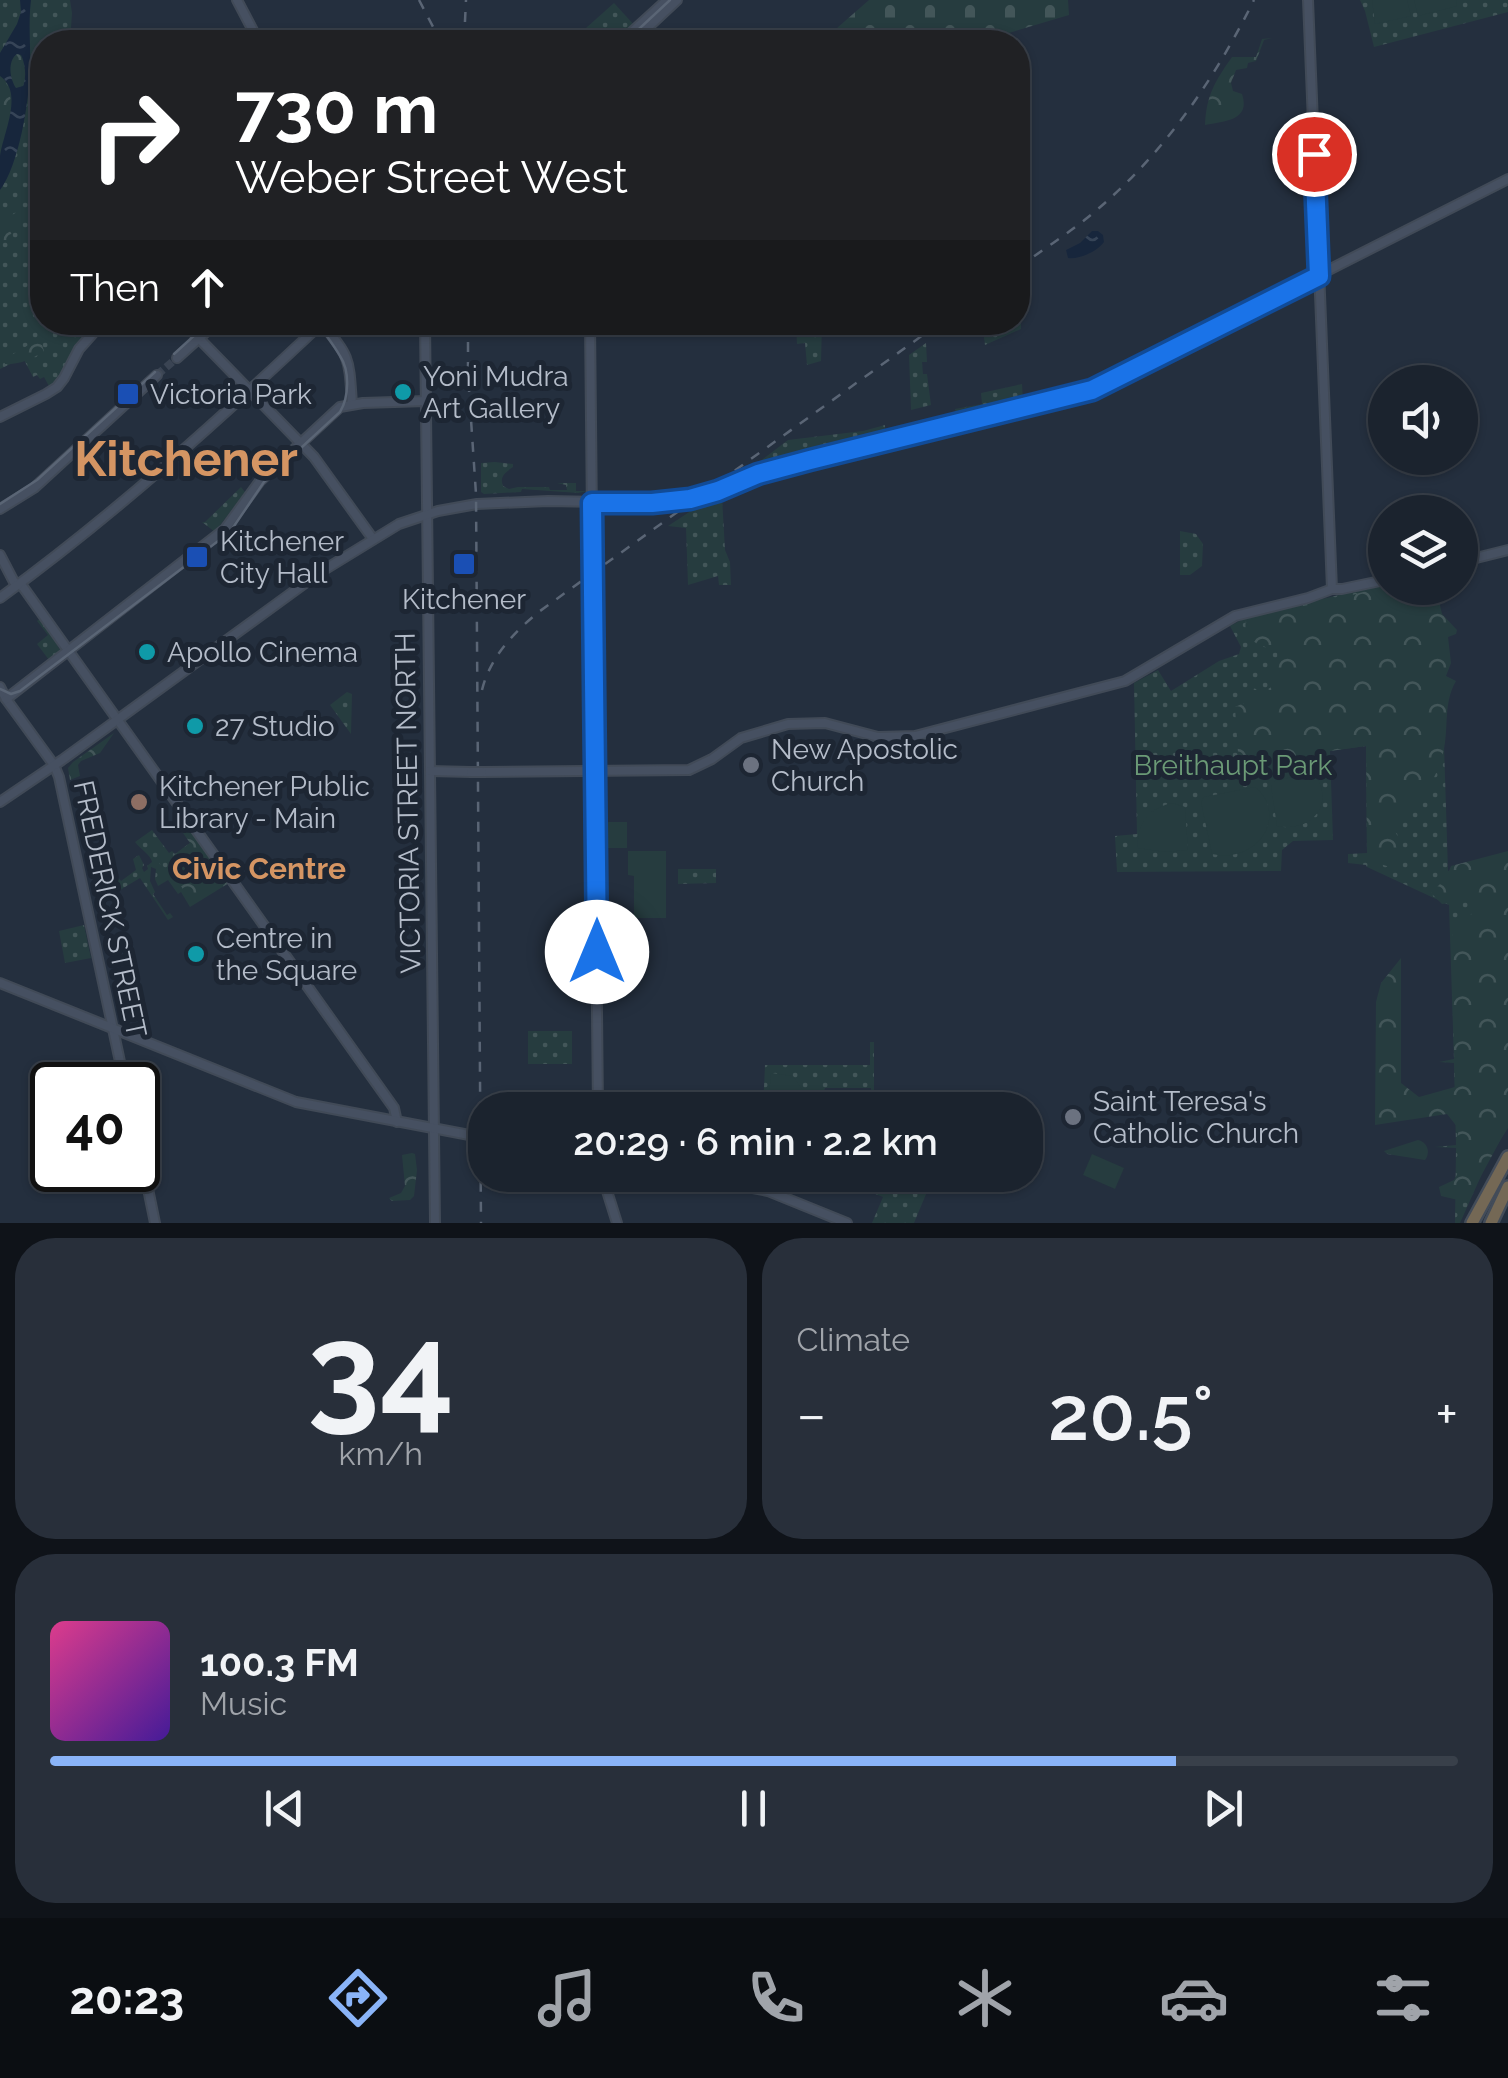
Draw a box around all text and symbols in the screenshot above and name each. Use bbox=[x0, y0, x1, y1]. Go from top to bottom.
text: 730 m bbox=[235, 67, 438, 149]
icon: right bbox=[70, 70, 200, 200]
pin bbox=[1272, 112, 1357, 197]
icon: arrive bbox=[1287, 127, 1342, 182]
text: Weber Street West bbox=[235, 151, 628, 204]
icon: ahead bbox=[180, 260, 235, 315]
text: Then bbox=[70, 265, 160, 310]
place label: Yoni Mudra Art Gallery bbox=[423, 360, 569, 425]
map controls bbox=[1368, 365, 1478, 605]
button: sound bbox=[1368, 365, 1478, 475]
place label: Victoria Park bbox=[150, 378, 312, 411]
marker: Victoria Park bbox=[115, 381, 141, 407]
marker: Yoni Mudra Art Gallery bbox=[392, 381, 414, 403]
district label: Kitchener bbox=[74, 431, 298, 487]
button: layers bbox=[1368, 495, 1478, 605]
place label: Kitchener City Hall bbox=[220, 525, 344, 590]
marker: Kitchener City Hall bbox=[184, 544, 210, 570]
marker: Kitchener bbox=[451, 551, 477, 577]
place label: Kitchener bbox=[402, 583, 526, 616]
street label: VICTORIA STREET NORTH bbox=[389, 632, 427, 974]
place label: Apollo Cinema bbox=[167, 636, 358, 669]
marker: Apollo Cinema bbox=[136, 641, 158, 663]
place label: 27 Studio bbox=[215, 710, 335, 743]
marker: 27 Studio bbox=[184, 715, 206, 737]
place label: New Apostolic Church bbox=[771, 733, 958, 798]
park label: Breithaupt Park bbox=[1134, 749, 1333, 782]
marker: New Apostolic Church bbox=[740, 754, 762, 776]
place label: Kitchener Public Library - Main bbox=[159, 770, 370, 835]
street label: FREDERICK STREET bbox=[67, 778, 153, 1040]
marker: Kitchener Public Library - Main bbox=[128, 791, 150, 813]
district label: Civic Centre bbox=[172, 851, 346, 886]
position arrow bbox=[545, 900, 649, 1004]
place label: Centre in the Square bbox=[216, 922, 357, 987]
marker: Centre in the Square bbox=[185, 943, 207, 965]
speed limit sign: 40 bbox=[30, 1062, 160, 1192]
place label: Saint Teresa's Catholic Church bbox=[1093, 1085, 1299, 1150]
marker: Saint Teresa's Catholic Church bbox=[1062, 1106, 1084, 1128]
text: 20:29 · 6 min · 2.2 km bbox=[573, 1119, 938, 1164]
text: 34 bbox=[307, 1294, 454, 1446]
text: Climate bbox=[797, 1321, 910, 1358]
text: 20.5° bbox=[1048, 1369, 1213, 1458]
text: − bbox=[797, 1382, 826, 1447]
text: + bbox=[1435, 1382, 1458, 1447]
text: km/h bbox=[339, 1435, 423, 1472]
text: 100.3 FM bbox=[200, 1640, 359, 1685]
text: Music bbox=[200, 1685, 287, 1722]
icon: previous bbox=[257, 1781, 312, 1836]
icon: pause bbox=[726, 1781, 781, 1836]
icon: next bbox=[1196, 1781, 1251, 1836]
icon: directions bbox=[323, 1963, 393, 2033]
icon: music bbox=[532, 1963, 602, 2033]
icon: phone bbox=[741, 1963, 811, 2033]
icon: climate bbox=[950, 1963, 1020, 2033]
icon: car bbox=[1159, 1963, 1229, 2033]
icon: filters bbox=[1368, 1963, 1438, 2033]
text: 20:23 bbox=[70, 1972, 184, 2025]

